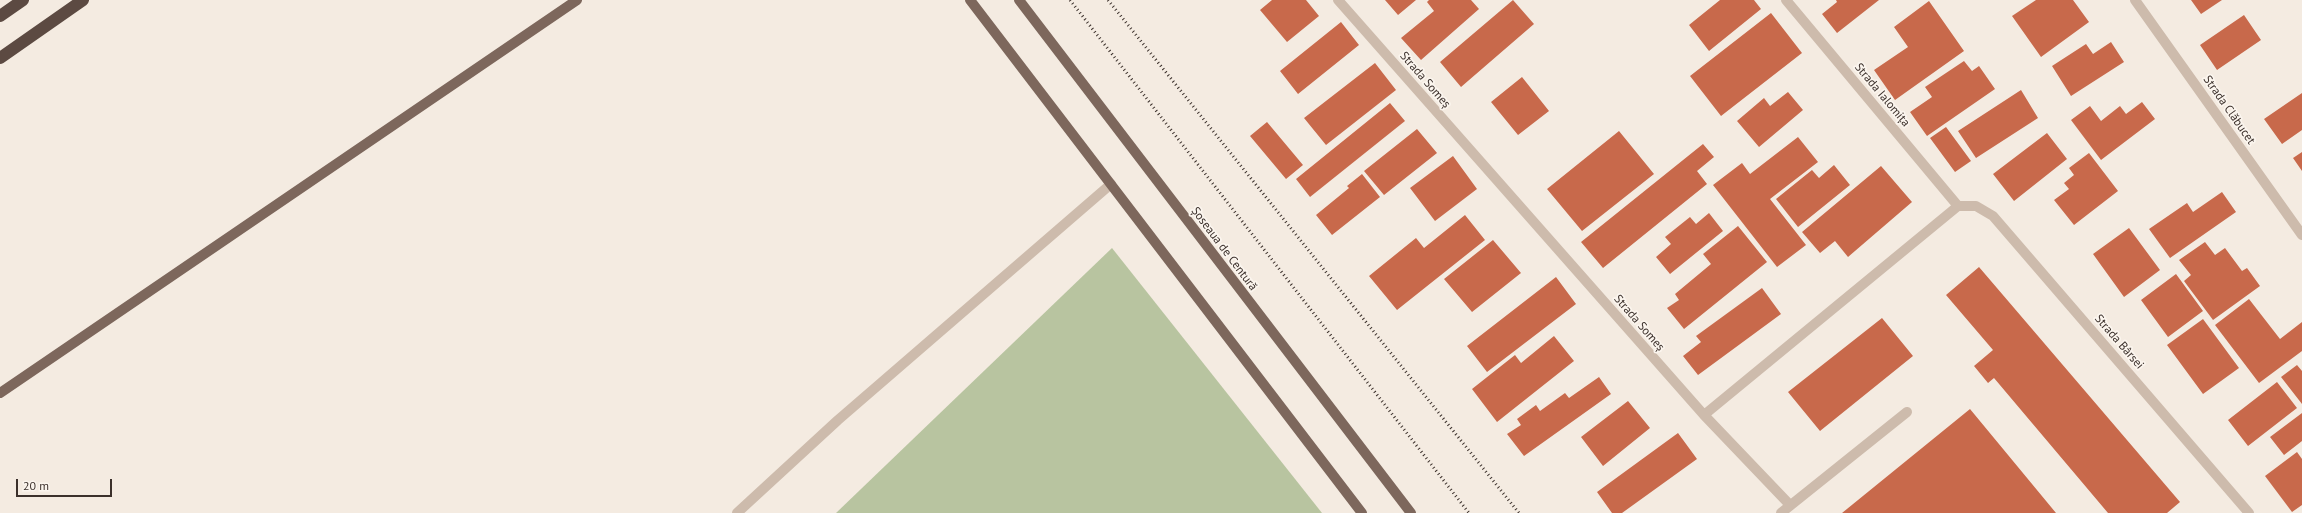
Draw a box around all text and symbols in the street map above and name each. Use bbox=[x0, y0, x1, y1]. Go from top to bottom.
street label: Strada Someș bbox=[1397, 49, 1453, 111]
street label: Strada Ialomița bbox=[1851, 60, 1913, 130]
street label: Strada Clăbucet bbox=[2200, 73, 2258, 147]
street label: Șoseaua de Centură bbox=[1188, 204, 1260, 294]
street label: Strada Someș bbox=[1611, 292, 1667, 354]
street label: Strada Bârsei bbox=[2091, 312, 2147, 372]
scale bar bbox=[18, 471, 114, 497]
text: 20 m bbox=[23, 478, 49, 493]

